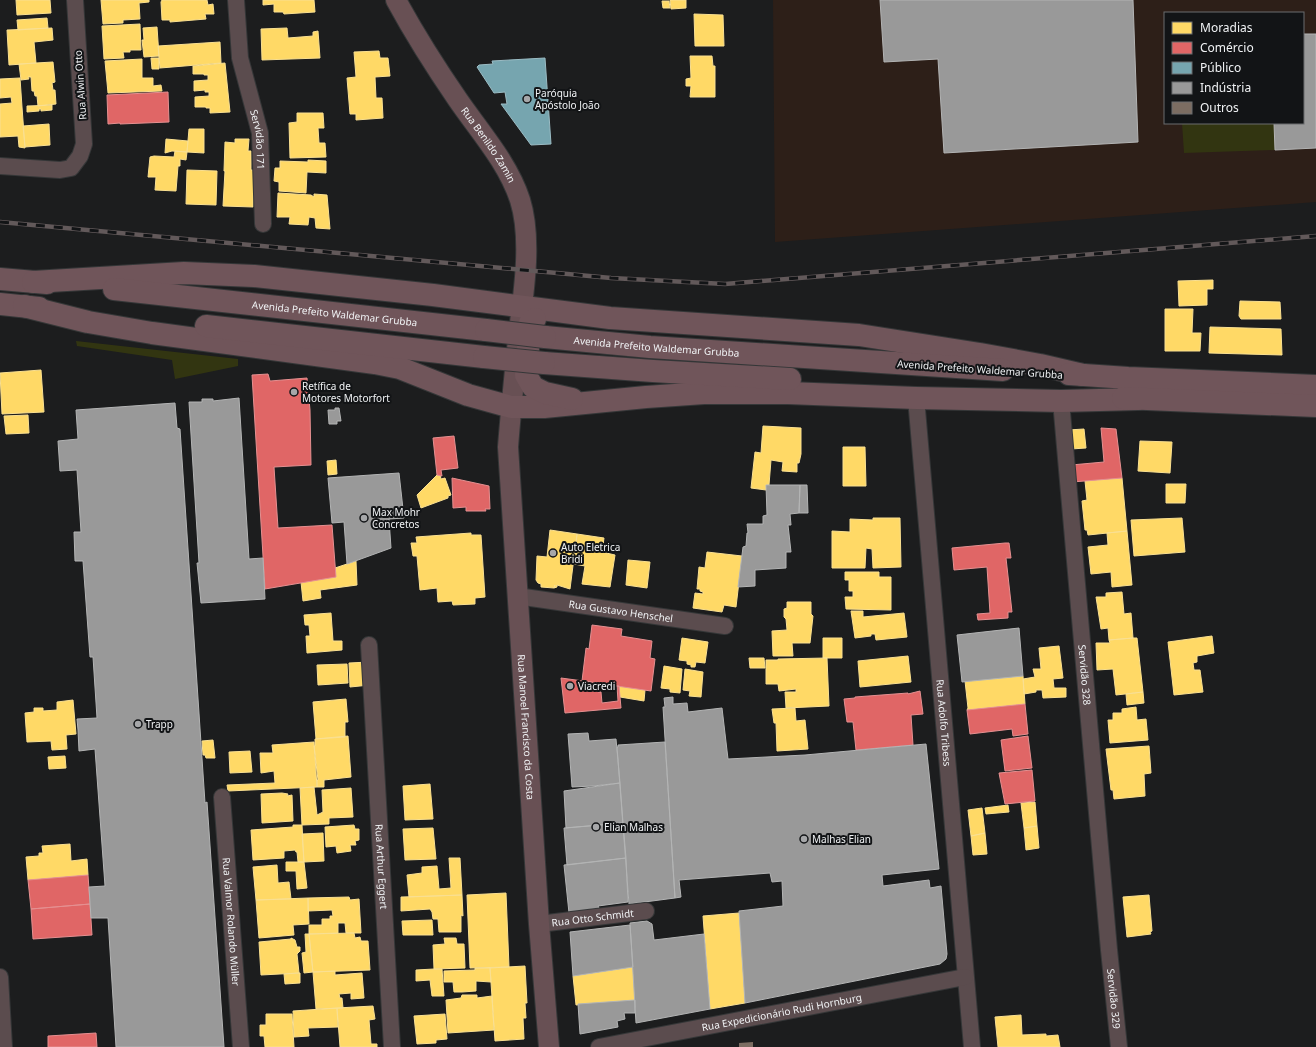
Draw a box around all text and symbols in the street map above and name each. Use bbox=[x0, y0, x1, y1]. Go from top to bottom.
legend bbox=[1164, 12, 1304, 124]
text: Moradias bbox=[1200, 19, 1253, 36]
text: Comércio bbox=[1200, 39, 1254, 56]
street label: Rua Alwin Otto bbox=[71, 50, 89, 120]
text: Público bbox=[1200, 59, 1241, 76]
text: Indústria bbox=[1200, 79, 1251, 96]
place label: Paróquia Apóstolo João bbox=[535, 86, 600, 112]
marker: Paróquia Apóstolo João bbox=[522, 94, 532, 104]
text: Outros bbox=[1200, 99, 1239, 116]
street label: Rua Benildo Zamin bbox=[458, 104, 519, 185]
street label: Servidão 171 bbox=[247, 108, 268, 170]
street label: Avenida Prefeito Waldemar Grubba bbox=[251, 297, 418, 329]
street label: Avenida Prefeito Waldemar Grubba bbox=[573, 333, 740, 360]
street label: Avenida Prefeito Waldemar Grubba bbox=[897, 356, 1063, 382]
place label: Retífica de Motores Motorfort bbox=[302, 379, 390, 405]
marker: Retífica de Motores Motorfort bbox=[289, 387, 299, 397]
place label: Max Mohr Concretos bbox=[372, 505, 420, 531]
marker: Max Mohr Concretos bbox=[359, 513, 369, 523]
place label: Auto Eletrica Bridi bbox=[561, 540, 620, 566]
marker: Auto Eletrica Bridi bbox=[548, 548, 558, 558]
street label: Rua Gustavo Henschel bbox=[568, 597, 674, 625]
street label: Servidão 328 bbox=[1075, 644, 1095, 706]
street label: Rua Manoel Francisco da Costa bbox=[514, 654, 538, 800]
place label: Viacredi bbox=[578, 679, 615, 693]
street label: Rua Adolfo Tribess bbox=[933, 679, 955, 767]
marker: Viacredi bbox=[565, 681, 575, 691]
place label: Trapp bbox=[146, 717, 173, 731]
marker: Trapp bbox=[133, 719, 143, 729]
place label: Elian Malhas bbox=[604, 820, 663, 834]
marker: Elian Malhas bbox=[591, 822, 601, 832]
street label: Rua Arthur Eggert bbox=[372, 824, 391, 910]
place label: Malhas Elian bbox=[812, 832, 871, 846]
marker: Malhas Elian bbox=[799, 834, 809, 844]
street label: Rua Valmor Rolando Müller bbox=[220, 857, 243, 986]
street label: Rua Otto Schmidt bbox=[551, 906, 635, 929]
street label: Servidão 329 bbox=[1104, 968, 1124, 1030]
street label: Rua Expedicionário Rudi Hornburg bbox=[700, 990, 863, 1034]

